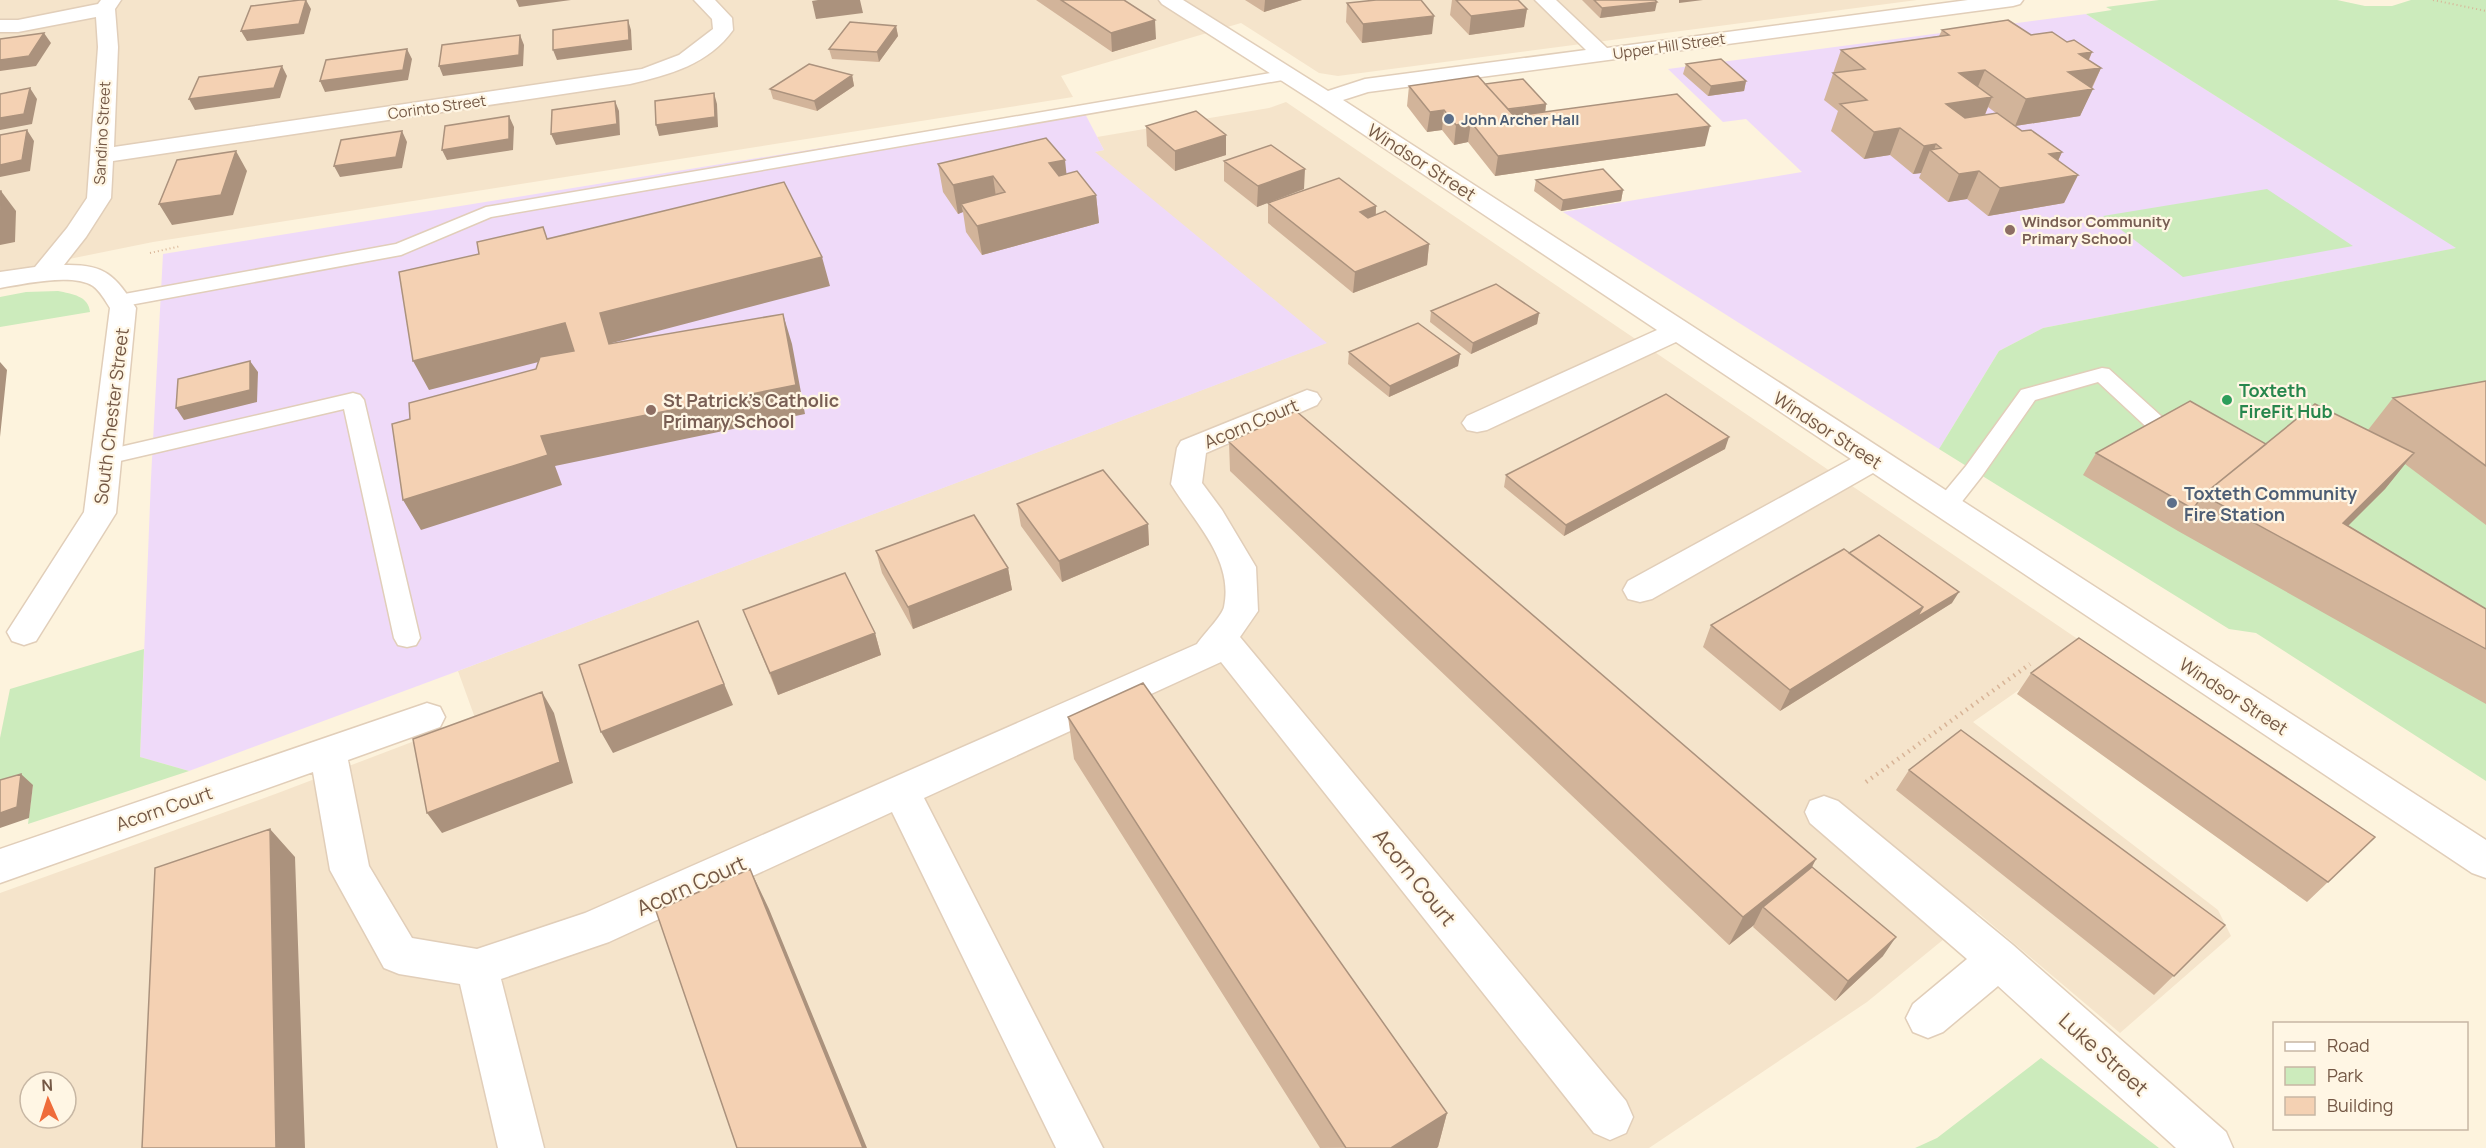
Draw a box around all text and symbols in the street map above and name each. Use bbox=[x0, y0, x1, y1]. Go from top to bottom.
street label: Upper Hill Street bbox=[1611, 28, 1727, 64]
street label: Sandino Street bbox=[89, 81, 115, 185]
street label: Corinto Street bbox=[386, 90, 488, 124]
place label: John Archer Hall bbox=[1461, 109, 1579, 130]
marker: John Archer Hall bbox=[1442, 112, 1456, 126]
street label: Windsor Street bbox=[1363, 118, 1481, 206]
place label: Windsor Community Primary School bbox=[2022, 211, 2171, 249]
marker: Windsor Community Primary School bbox=[2003, 223, 2017, 237]
street label: South Chester Street bbox=[88, 326, 134, 506]
place label: Toxteth FireFit Hub bbox=[2239, 378, 2333, 423]
street label: Windsor Street bbox=[1769, 386, 1887, 474]
place label: St Patrick's Catholic Primary School bbox=[663, 388, 839, 433]
street label: Acorn Court bbox=[1200, 392, 1302, 454]
marker: Toxteth FireFit Hub bbox=[2220, 393, 2234, 407]
marker: St Patrick's Catholic Primary School bbox=[644, 403, 658, 417]
place label: Toxteth Community Fire Station bbox=[2184, 481, 2357, 526]
marker: Toxteth Community Fire Station bbox=[2165, 496, 2179, 510]
street label: Windsor Street bbox=[2175, 652, 2293, 740]
street label: Acorn Court bbox=[113, 780, 215, 836]
street label: Acorn Court bbox=[1367, 823, 1463, 931]
street label: Acorn Court bbox=[632, 848, 750, 922]
street label: Luke Street bbox=[2053, 1006, 2155, 1102]
legend bbox=[2273, 1022, 2468, 1130]
text: Road bbox=[2327, 1033, 2370, 1057]
text: Park bbox=[2327, 1063, 2364, 1087]
north arrow bbox=[18, 1070, 78, 1130]
text: N bbox=[41, 1074, 54, 1096]
text: Building bbox=[2327, 1093, 2393, 1117]

